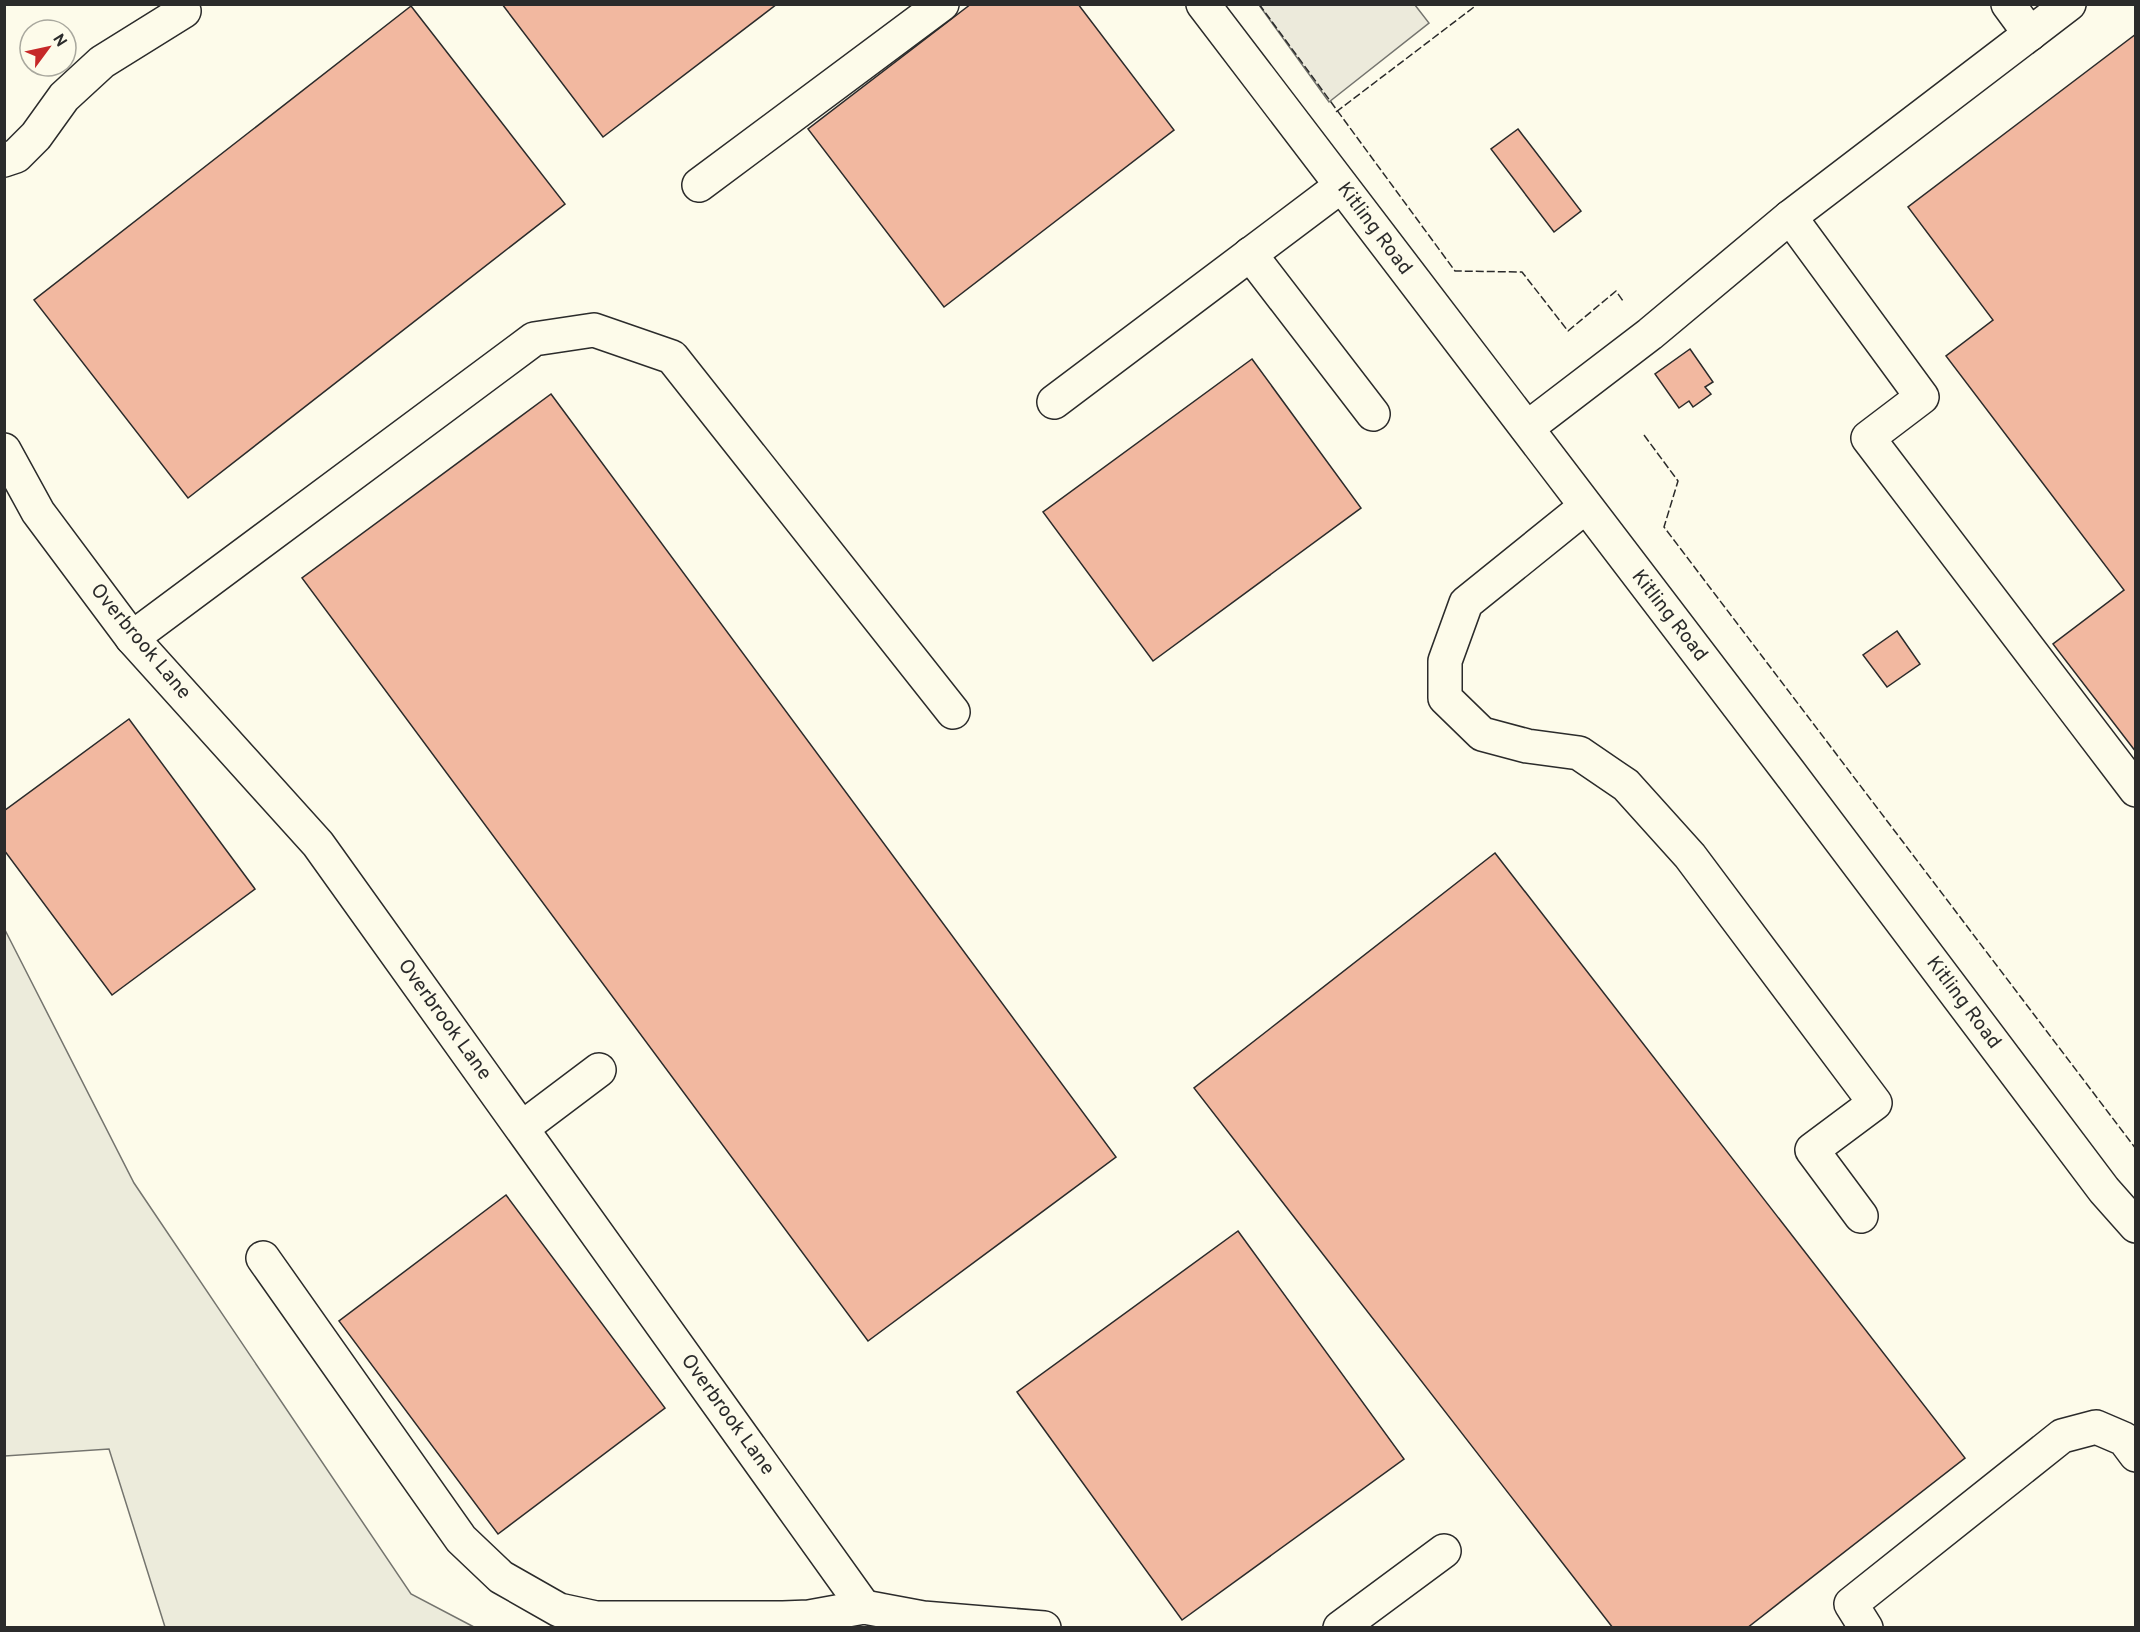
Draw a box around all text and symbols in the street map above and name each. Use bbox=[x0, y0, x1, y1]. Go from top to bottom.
north arrow bbox=[18, 18, 78, 78]
text: N bbox=[47, 31, 70, 51]
street label: Kitling Road bbox=[1331, 177, 1417, 281]
street label: Kitling Road bbox=[1625, 565, 1713, 667]
street label: Overbrook Lane bbox=[84, 579, 196, 705]
street label: Kitling Road bbox=[1920, 951, 2006, 1055]
street label: Overbrook Lane bbox=[391, 954, 497, 1086]
street label: Overbrook Lane bbox=[674, 1349, 780, 1481]

